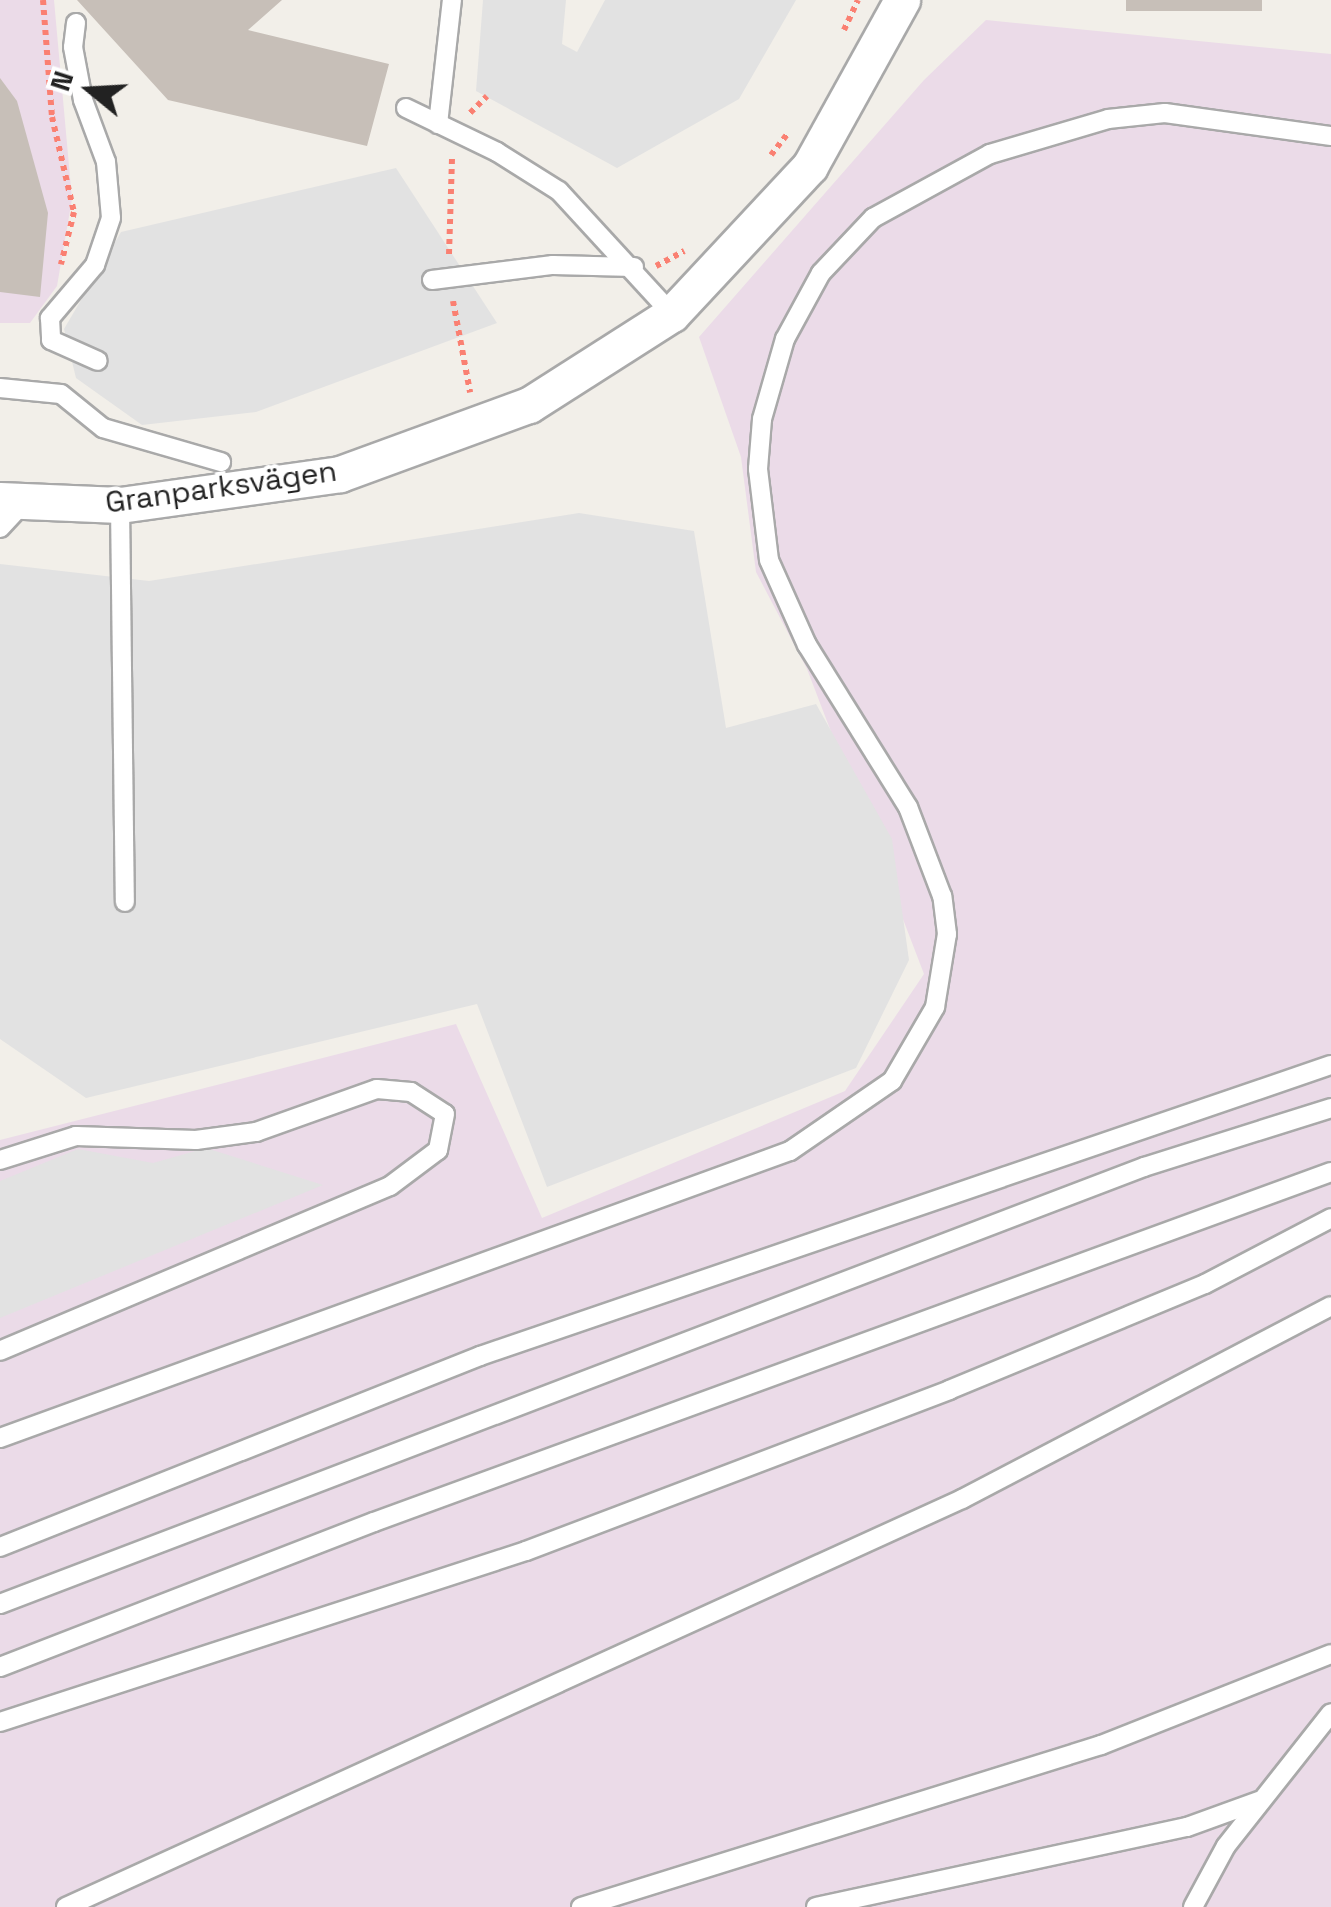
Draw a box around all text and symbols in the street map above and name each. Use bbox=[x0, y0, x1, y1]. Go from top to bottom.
north arrow bbox=[40, 40, 140, 140]
text: N bbox=[41, 66, 81, 95]
street label: Granparksvägen bbox=[103, 453, 339, 521]

